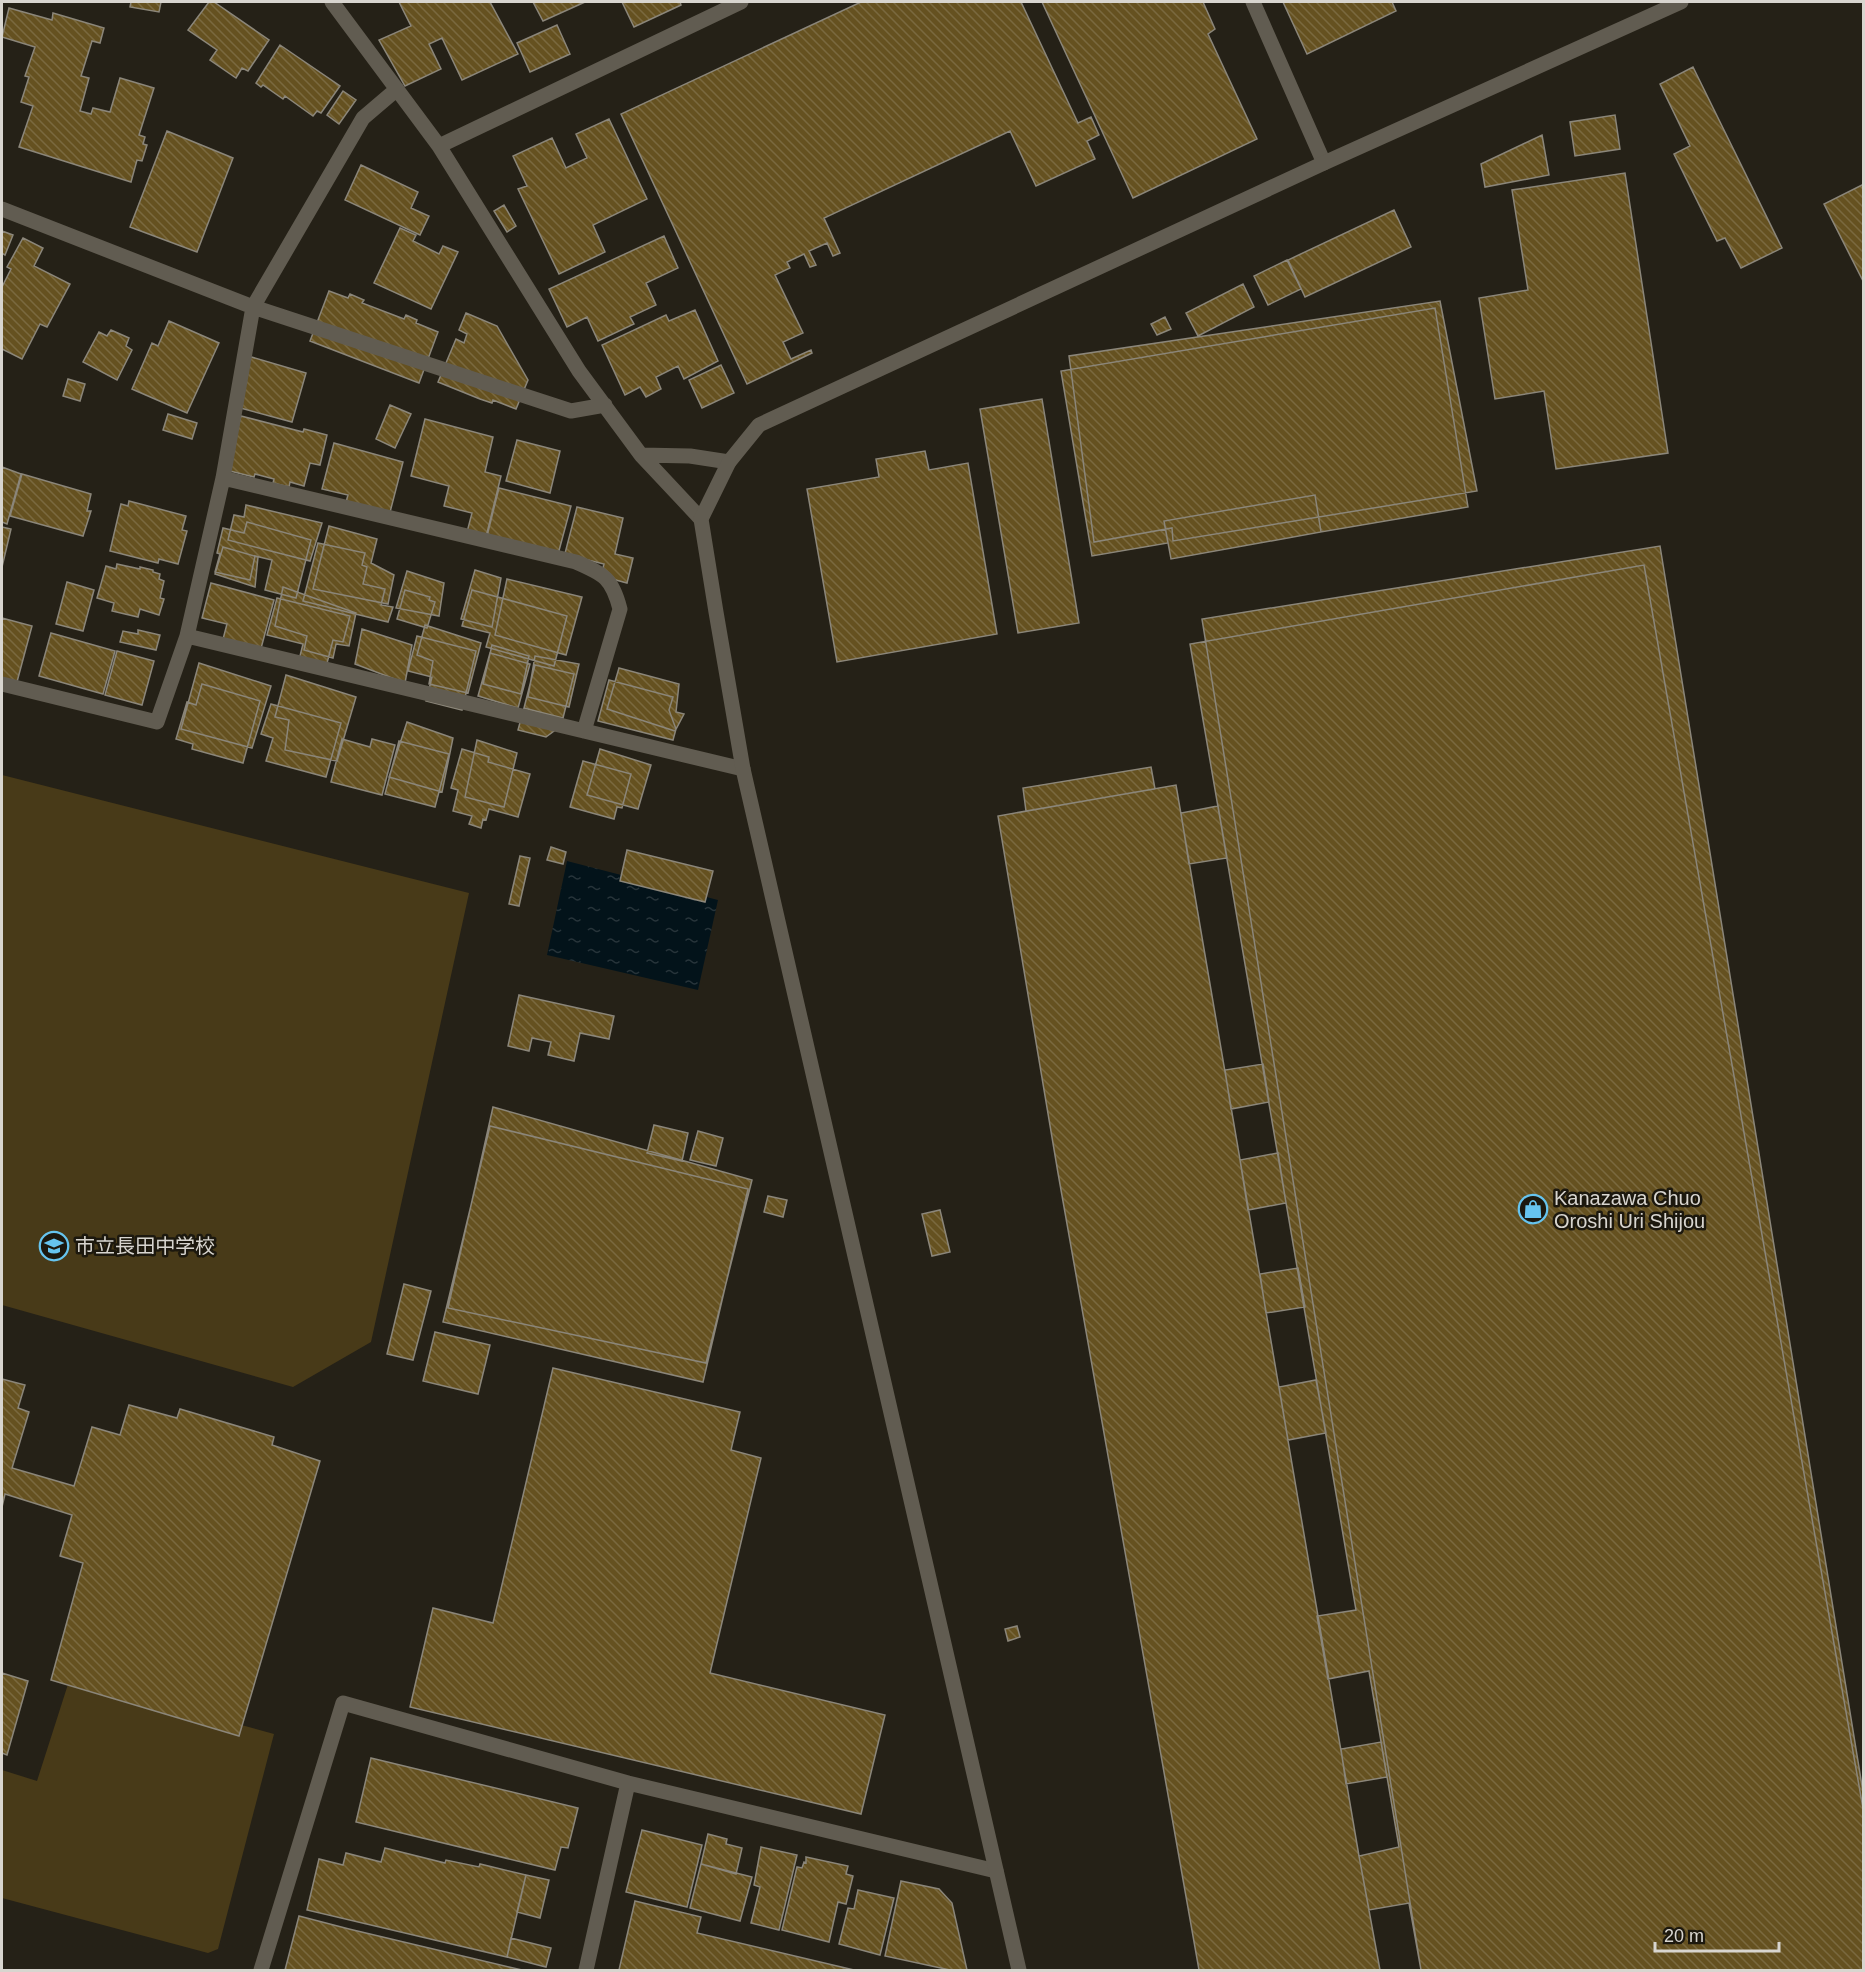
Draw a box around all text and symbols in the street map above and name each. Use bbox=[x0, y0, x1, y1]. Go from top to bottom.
place label: Kanazawa Chuo Oroshi Uri Shijou bbox=[1554, 1187, 1705, 1232]
shop icon: Kanazawa Chuo Oroshi Uri Shijou bbox=[1517, 1193, 1549, 1225]
school or university icon: 市立長田中学校 bbox=[38, 1230, 70, 1262]
place label: 市立長田中学校 bbox=[75, 1235, 215, 1257]
scale bar bbox=[1655, 1915, 1780, 1953]
text: 20 m bbox=[1664, 1926, 1704, 1946]

